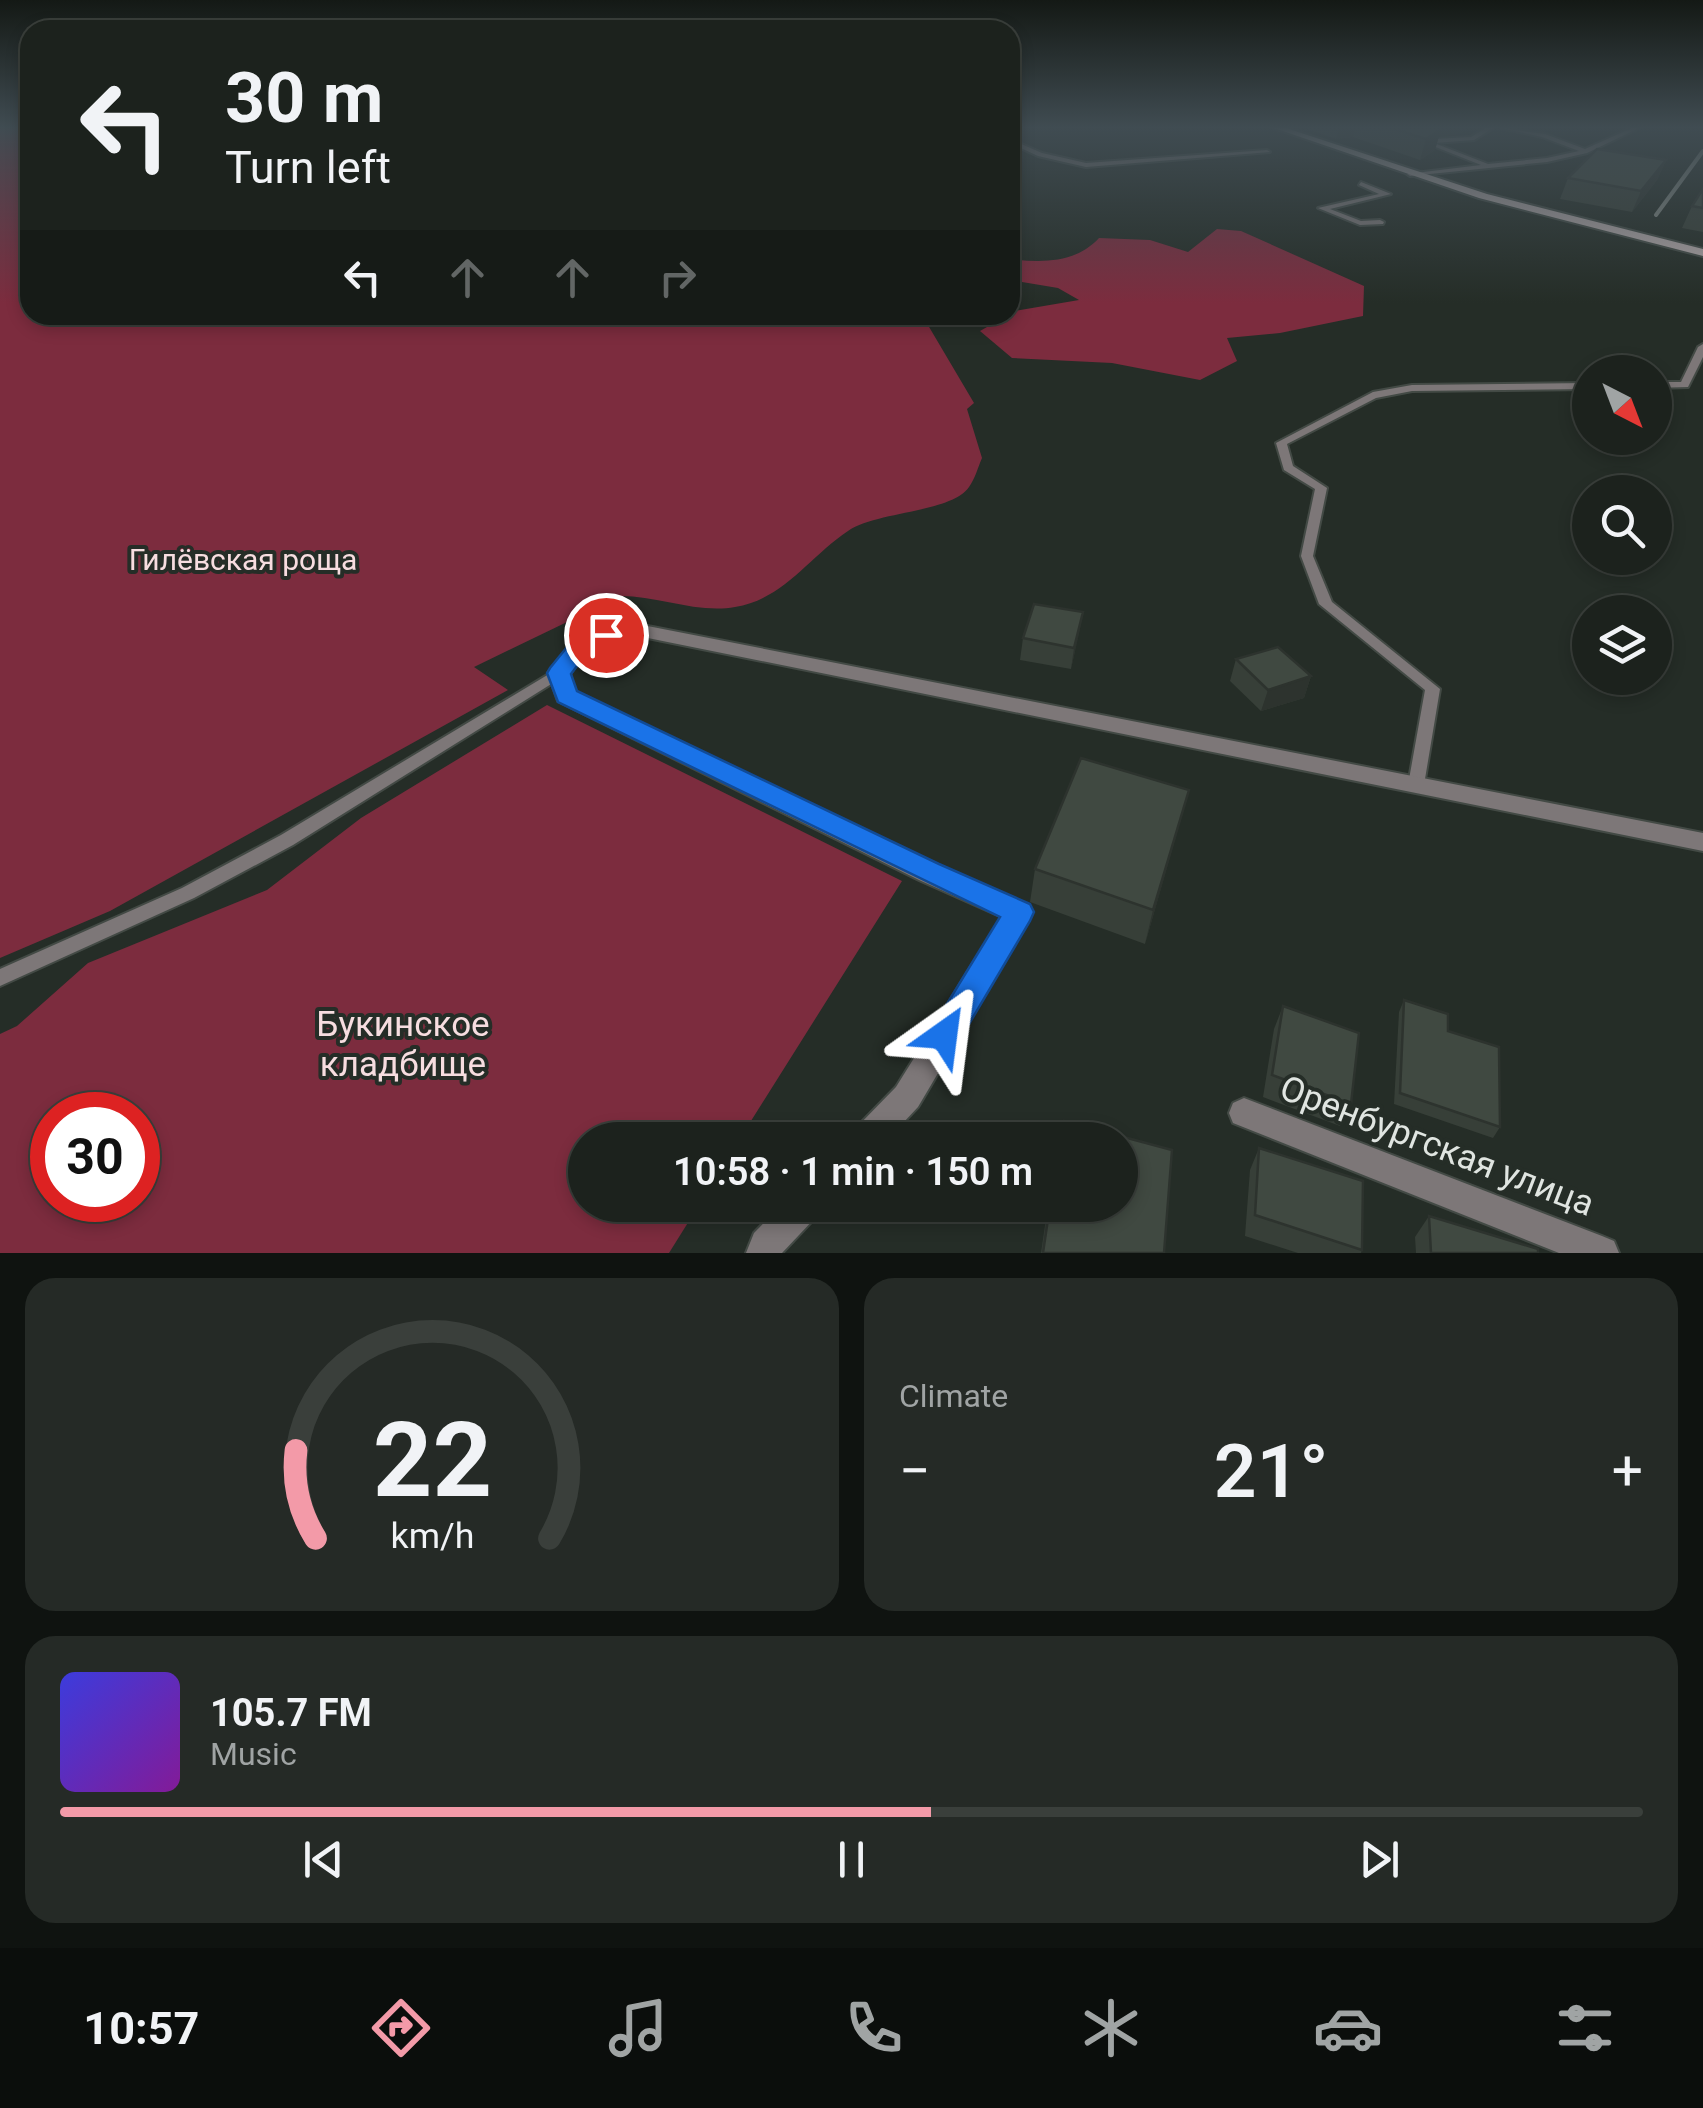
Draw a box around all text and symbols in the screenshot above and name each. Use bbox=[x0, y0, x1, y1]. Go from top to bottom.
text: 30 m bbox=[225, 57, 383, 139]
icon: left bbox=[60, 60, 190, 190]
text: Turn left bbox=[225, 141, 391, 194]
icon: left bbox=[335, 250, 390, 305]
icon: ahead bbox=[440, 250, 495, 305]
icon: ahead bbox=[545, 250, 600, 305]
icon: right bbox=[650, 250, 705, 305]
north arrow bbox=[1572, 355, 1672, 455]
map controls bbox=[1572, 355, 1672, 695]
button: search bbox=[1572, 475, 1672, 575]
park label: Гилёвская роща bbox=[129, 542, 357, 577]
pin bbox=[564, 593, 649, 678]
button: layers bbox=[1572, 595, 1672, 695]
icon: arrive bbox=[579, 608, 634, 663]
position arrow bbox=[892, 983, 996, 1087]
park label: Букинское кладбище bbox=[316, 1004, 490, 1085]
street label: Оренбургская улица bbox=[1274, 1067, 1600, 1225]
speed limit sign: 30 bbox=[30, 1092, 160, 1222]
text: 10:58 · 1 min · 150 m bbox=[673, 1150, 1033, 1194]
text: Climate bbox=[899, 1377, 1008, 1415]
text: 22 bbox=[372, 1400, 492, 1521]
text: 21° bbox=[1214, 1427, 1328, 1515]
text: − bbox=[899, 1439, 930, 1503]
text: + bbox=[1612, 1439, 1643, 1503]
text: km/h bbox=[390, 1515, 474, 1557]
text: 105.7 FM bbox=[210, 1691, 372, 1735]
text: Music bbox=[210, 1735, 297, 1773]
icon: previous bbox=[296, 1832, 351, 1887]
icon: pause bbox=[824, 1832, 879, 1887]
icon: next bbox=[1352, 1832, 1407, 1887]
icon: directions bbox=[366, 1993, 436, 2063]
icon: music bbox=[603, 1993, 673, 2063]
icon: phone bbox=[839, 1993, 909, 2063]
icon: climate bbox=[1076, 1993, 1146, 2063]
icon: car bbox=[1313, 1993, 1383, 2063]
icon: filters bbox=[1550, 1993, 1620, 2063]
text: 10:57 bbox=[83, 2002, 199, 2055]

